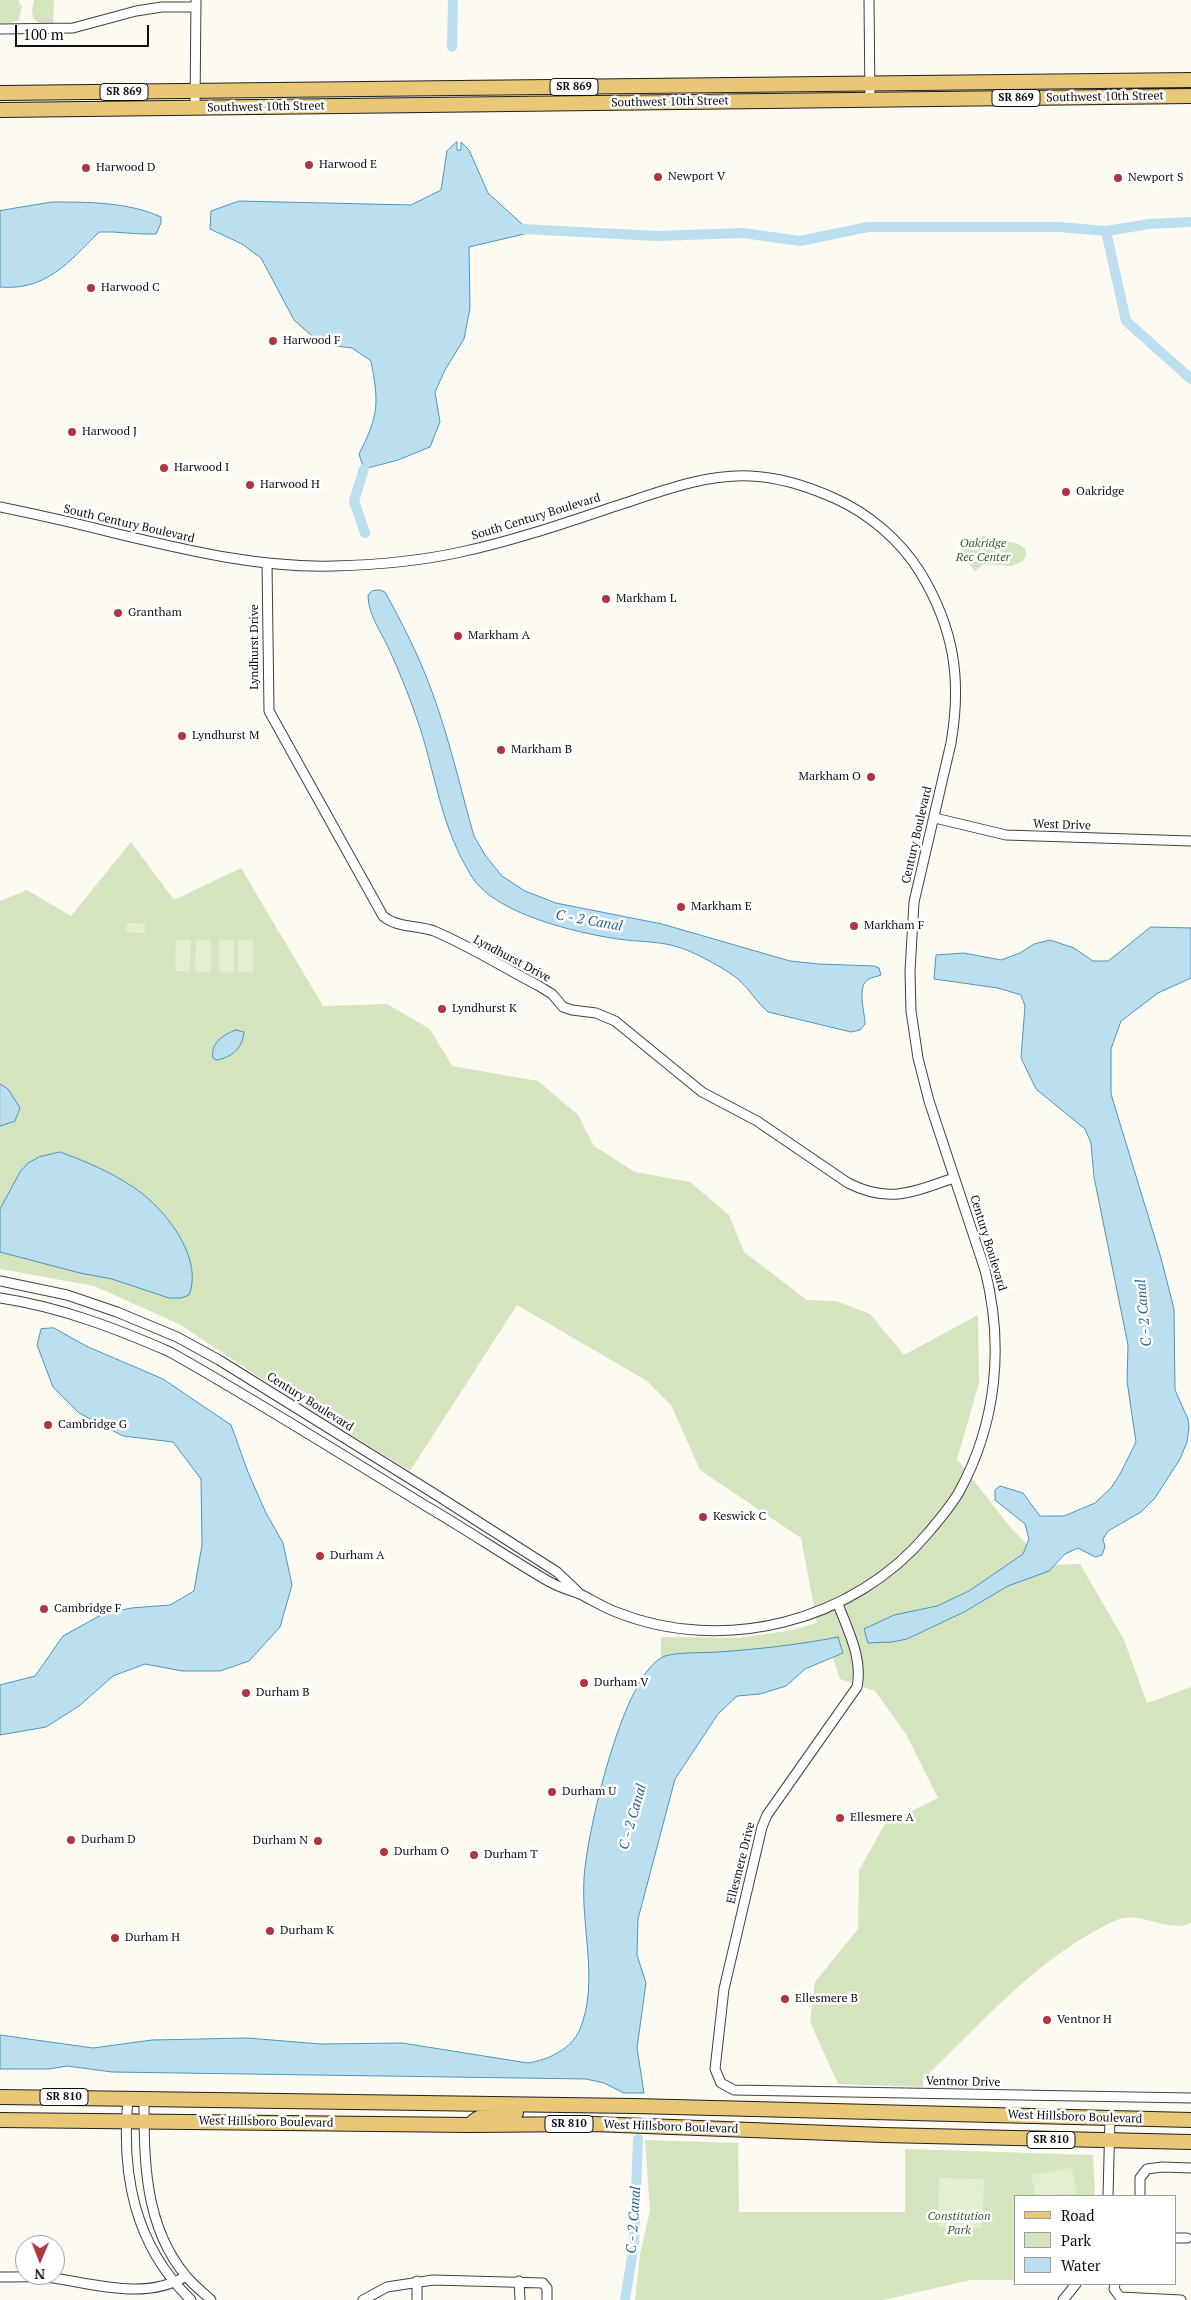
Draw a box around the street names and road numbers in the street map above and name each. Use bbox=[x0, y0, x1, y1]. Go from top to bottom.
road number: SR 869 bbox=[550, 78, 598, 95]
road number: SR 869 bbox=[100, 84, 148, 100]
street label: Southwest 10th Street bbox=[1046, 89, 1164, 105]
road number: SR 869 bbox=[992, 90, 1040, 106]
street label: Southwest 10th Street bbox=[611, 94, 729, 110]
street label: Southwest 10th Street bbox=[207, 99, 325, 115]
street label: South Century Boulevard bbox=[470, 491, 602, 543]
street label: South Century Boulevard bbox=[62, 502, 196, 546]
street label: Lyndhurst Drive bbox=[248, 604, 262, 690]
street label: Century Boulevard bbox=[899, 785, 935, 885]
street label: West Drive bbox=[1033, 817, 1091, 833]
street label: Lyndhurst Drive bbox=[471, 933, 553, 985]
street label: Century Boulevard bbox=[967, 1193, 1009, 1293]
street label: Century Boulevard bbox=[264, 1370, 356, 1434]
street label: Ellesmere Drive bbox=[724, 1820, 758, 1906]
street label: Ventnor Drive bbox=[926, 2074, 1000, 2090]
road number: SR 810 bbox=[40, 2088, 88, 2106]
street label: West Hillsboro Boulevard bbox=[1007, 2107, 1143, 2127]
street label: West Hillsboro Boulevard bbox=[198, 2114, 334, 2130]
road number: SR 810 bbox=[545, 2116, 593, 2132]
street label: West Hillsboro Boulevard bbox=[603, 2117, 739, 2137]
road number: SR 810 bbox=[1027, 2132, 1075, 2148]

